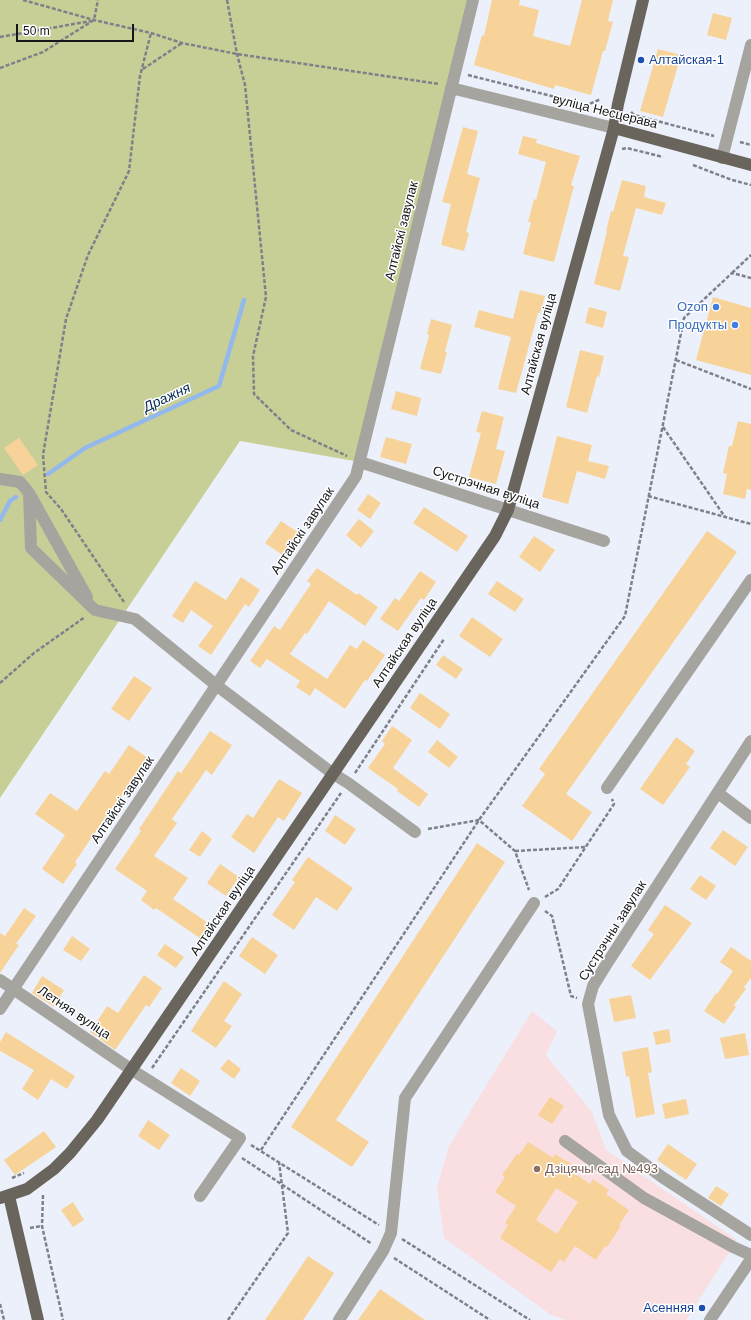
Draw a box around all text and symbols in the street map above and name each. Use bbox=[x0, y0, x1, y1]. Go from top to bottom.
scale bar bbox=[18, 16, 136, 42]
text: 50 m bbox=[23, 24, 50, 38]
place label: Алтайская-1 bbox=[649, 52, 724, 68]
marker: Алтайская-1 bbox=[636, 55, 646, 65]
street label: вуліца Несцерава bbox=[551, 91, 659, 133]
street label: Алтайскі завулак bbox=[382, 180, 422, 282]
street label: Алтайская вуліца bbox=[518, 291, 560, 397]
place label: Ozon bbox=[677, 299, 708, 315]
marker: Ozon bbox=[711, 302, 721, 312]
place label: Продукты bbox=[668, 317, 727, 333]
marker: Продукты bbox=[730, 320, 740, 330]
water label: Дражня bbox=[141, 380, 193, 416]
street label: Сустрэчная вуліца bbox=[430, 463, 542, 513]
street label: Алтайскі завулак bbox=[268, 484, 338, 578]
street label: Алтайская вуліца bbox=[369, 595, 441, 691]
street label: Алтайскі завулак bbox=[88, 753, 158, 847]
street label: Алтайская вуліца bbox=[187, 863, 259, 959]
street label: Сустрэчны завулак bbox=[576, 878, 650, 984]
street label: Летняя вуліца bbox=[35, 983, 113, 1043]
place label: Дзіцячы сад №493 bbox=[545, 1161, 658, 1177]
marker: Дзіцячы сад №493 bbox=[532, 1164, 542, 1174]
place label: Асенняя bbox=[643, 1300, 694, 1316]
marker: Асенняя bbox=[697, 1303, 707, 1313]

